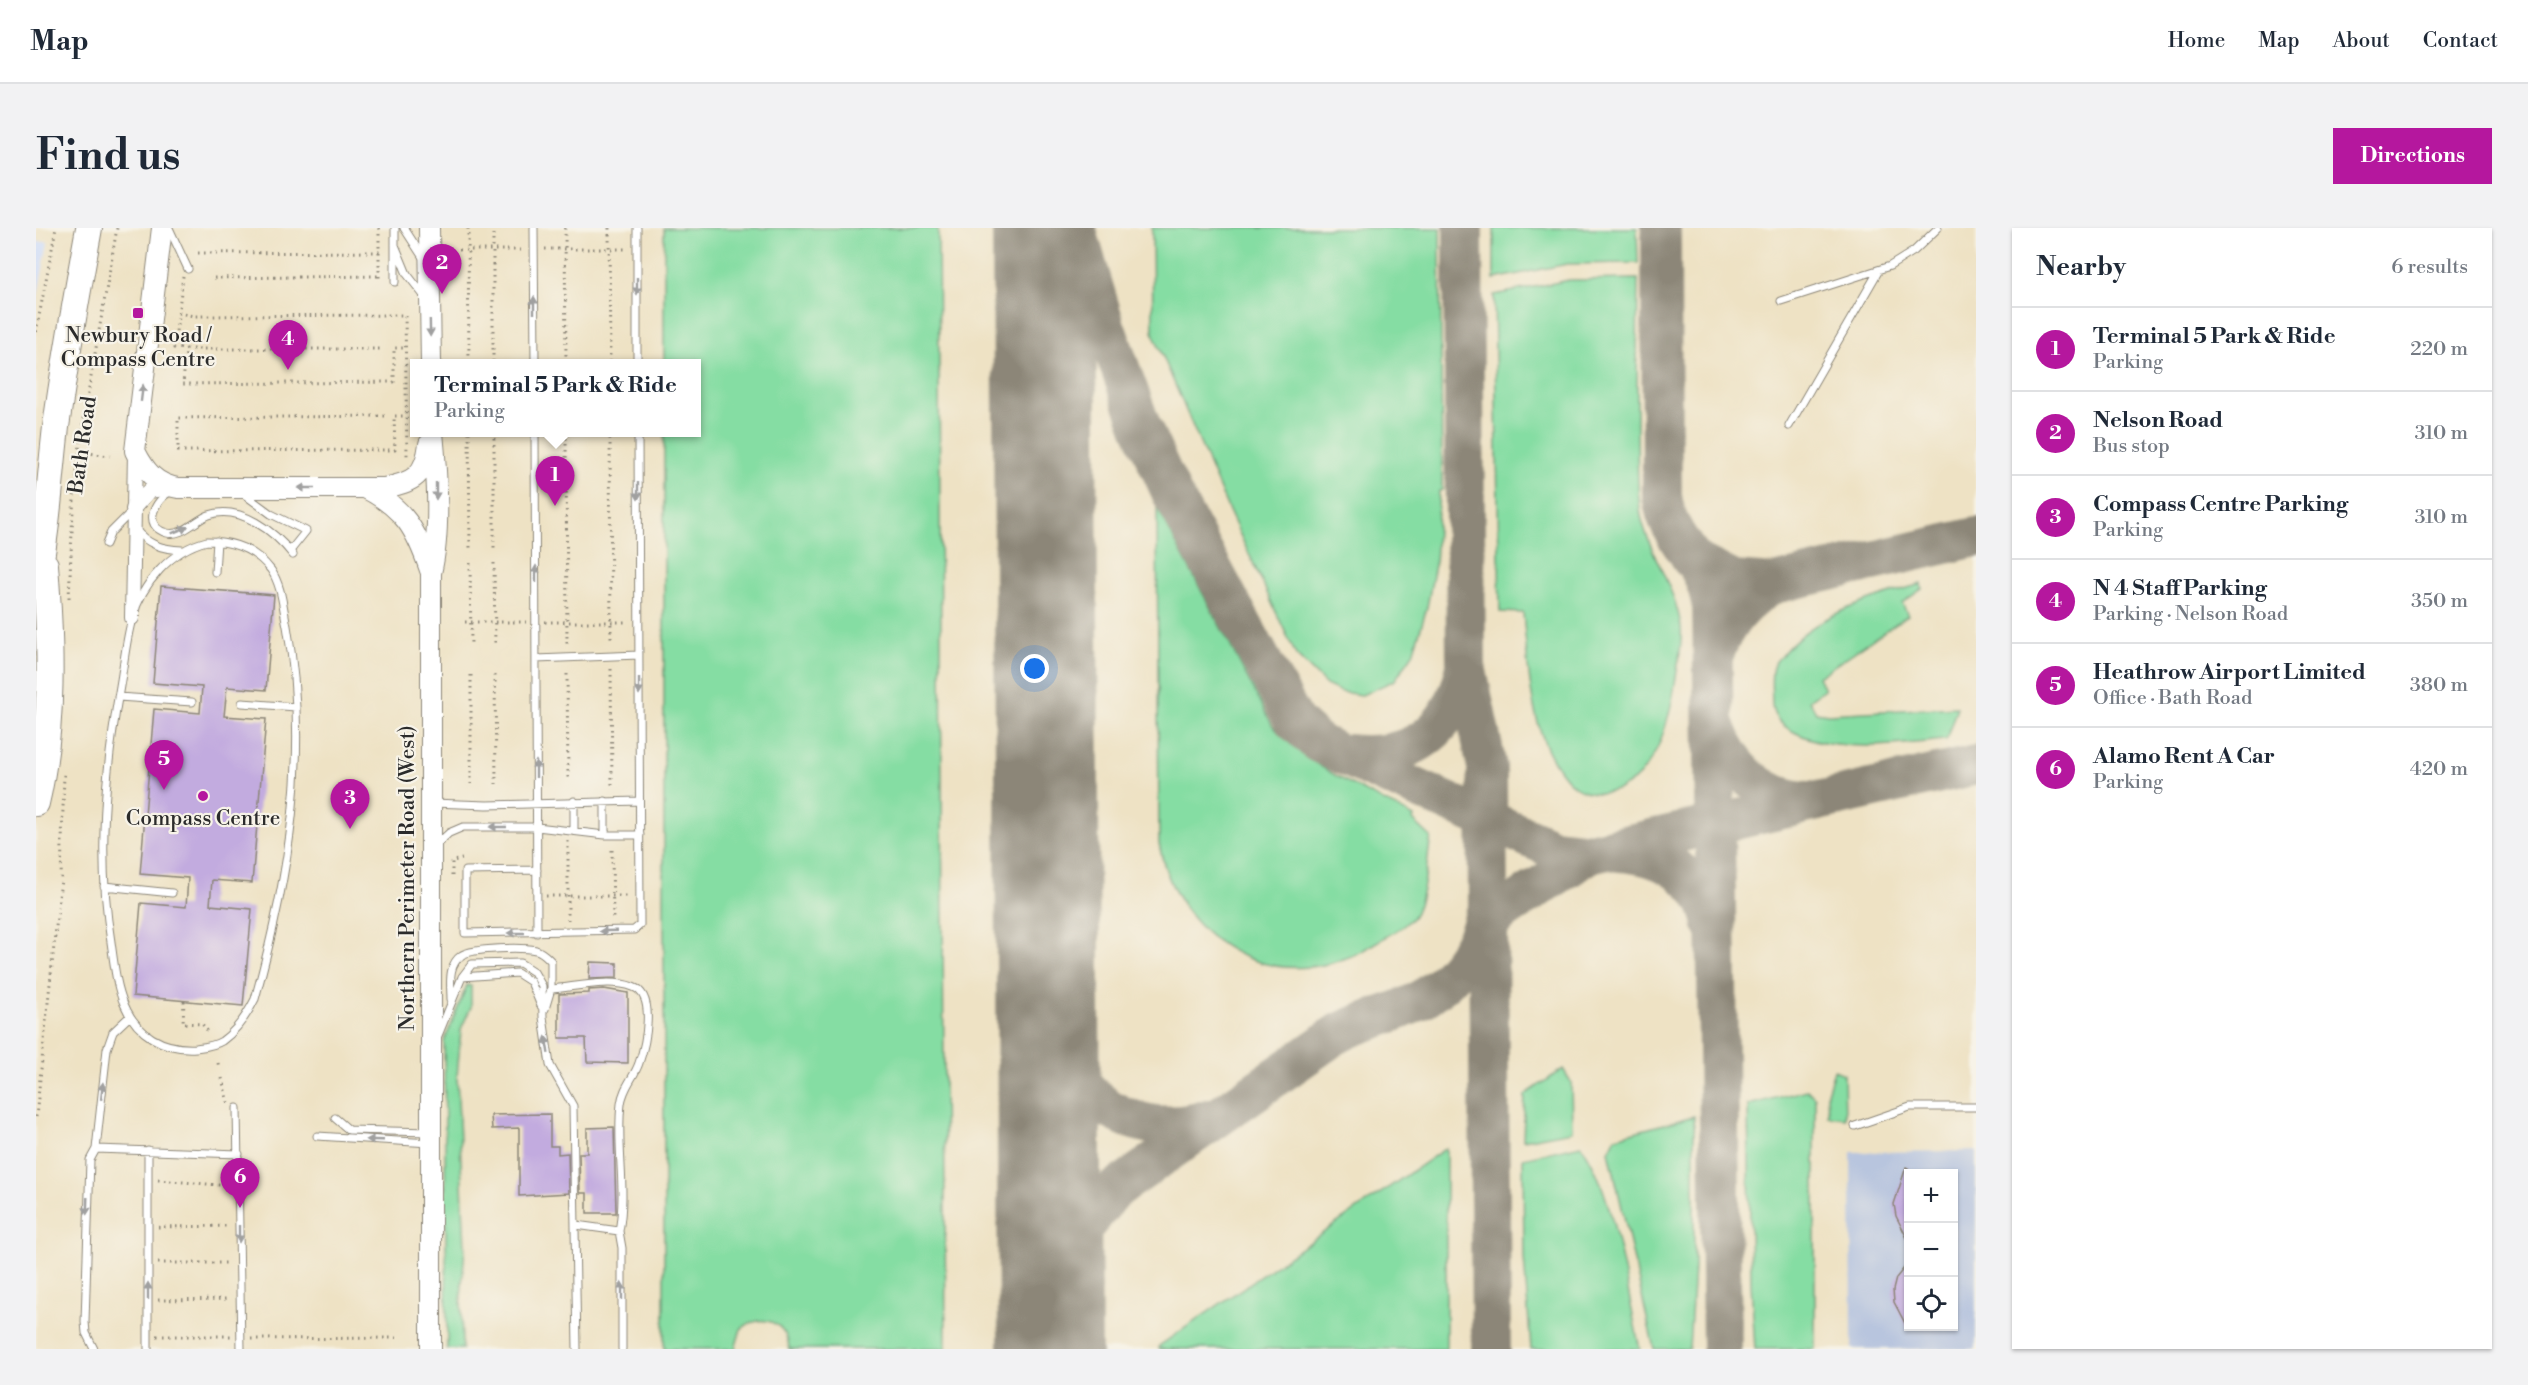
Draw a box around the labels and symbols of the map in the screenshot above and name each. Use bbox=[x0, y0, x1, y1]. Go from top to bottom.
pin: 2 bbox=[422, 244, 462, 294]
one-way arrow bbox=[632, 277, 642, 296]
one-way arrow bbox=[529, 296, 539, 315]
marker: Newbury Road / Compass Centre bbox=[131, 306, 145, 320]
one-way arrow bbox=[425, 319, 435, 338]
pin: 4 bbox=[268, 320, 308, 370]
place label: Newbury Road / Compass Centre bbox=[61, 323, 215, 373]
one-way arrow bbox=[137, 384, 146, 403]
street label: Bath Road bbox=[63, 394, 103, 497]
pin: 1 bbox=[536, 456, 574, 506]
one-way arrow bbox=[431, 481, 441, 500]
one-way arrow bbox=[633, 481, 643, 500]
one-way arrow bbox=[297, 483, 316, 493]
one-way arrow bbox=[172, 525, 190, 535]
one-way arrow bbox=[531, 565, 541, 584]
your location bbox=[1020, 654, 1049, 683]
one-way arrow bbox=[634, 676, 644, 695]
street label: Northern Perimeter Road (West) bbox=[395, 725, 421, 1031]
pin: 5 bbox=[144, 740, 184, 790]
one-way arrow bbox=[532, 760, 541, 779]
pin: 3 bbox=[330, 780, 370, 829]
marker: Compass Centre bbox=[196, 789, 210, 803]
place label: Compass Centre bbox=[126, 806, 280, 832]
one-way arrow bbox=[488, 822, 507, 832]
one-way arrow bbox=[599, 927, 618, 936]
one-way arrow bbox=[506, 928, 525, 938]
one-way arrow bbox=[542, 1036, 551, 1055]
one-way arrow bbox=[97, 1081, 107, 1100]
one-way arrow bbox=[365, 1135, 384, 1145]
pin: 6 bbox=[220, 1158, 260, 1208]
one-way arrow bbox=[82, 1197, 92, 1216]
one-way arrow bbox=[234, 1224, 244, 1243]
one-way arrow bbox=[143, 1281, 153, 1300]
one-way arrow bbox=[617, 1281, 627, 1300]

